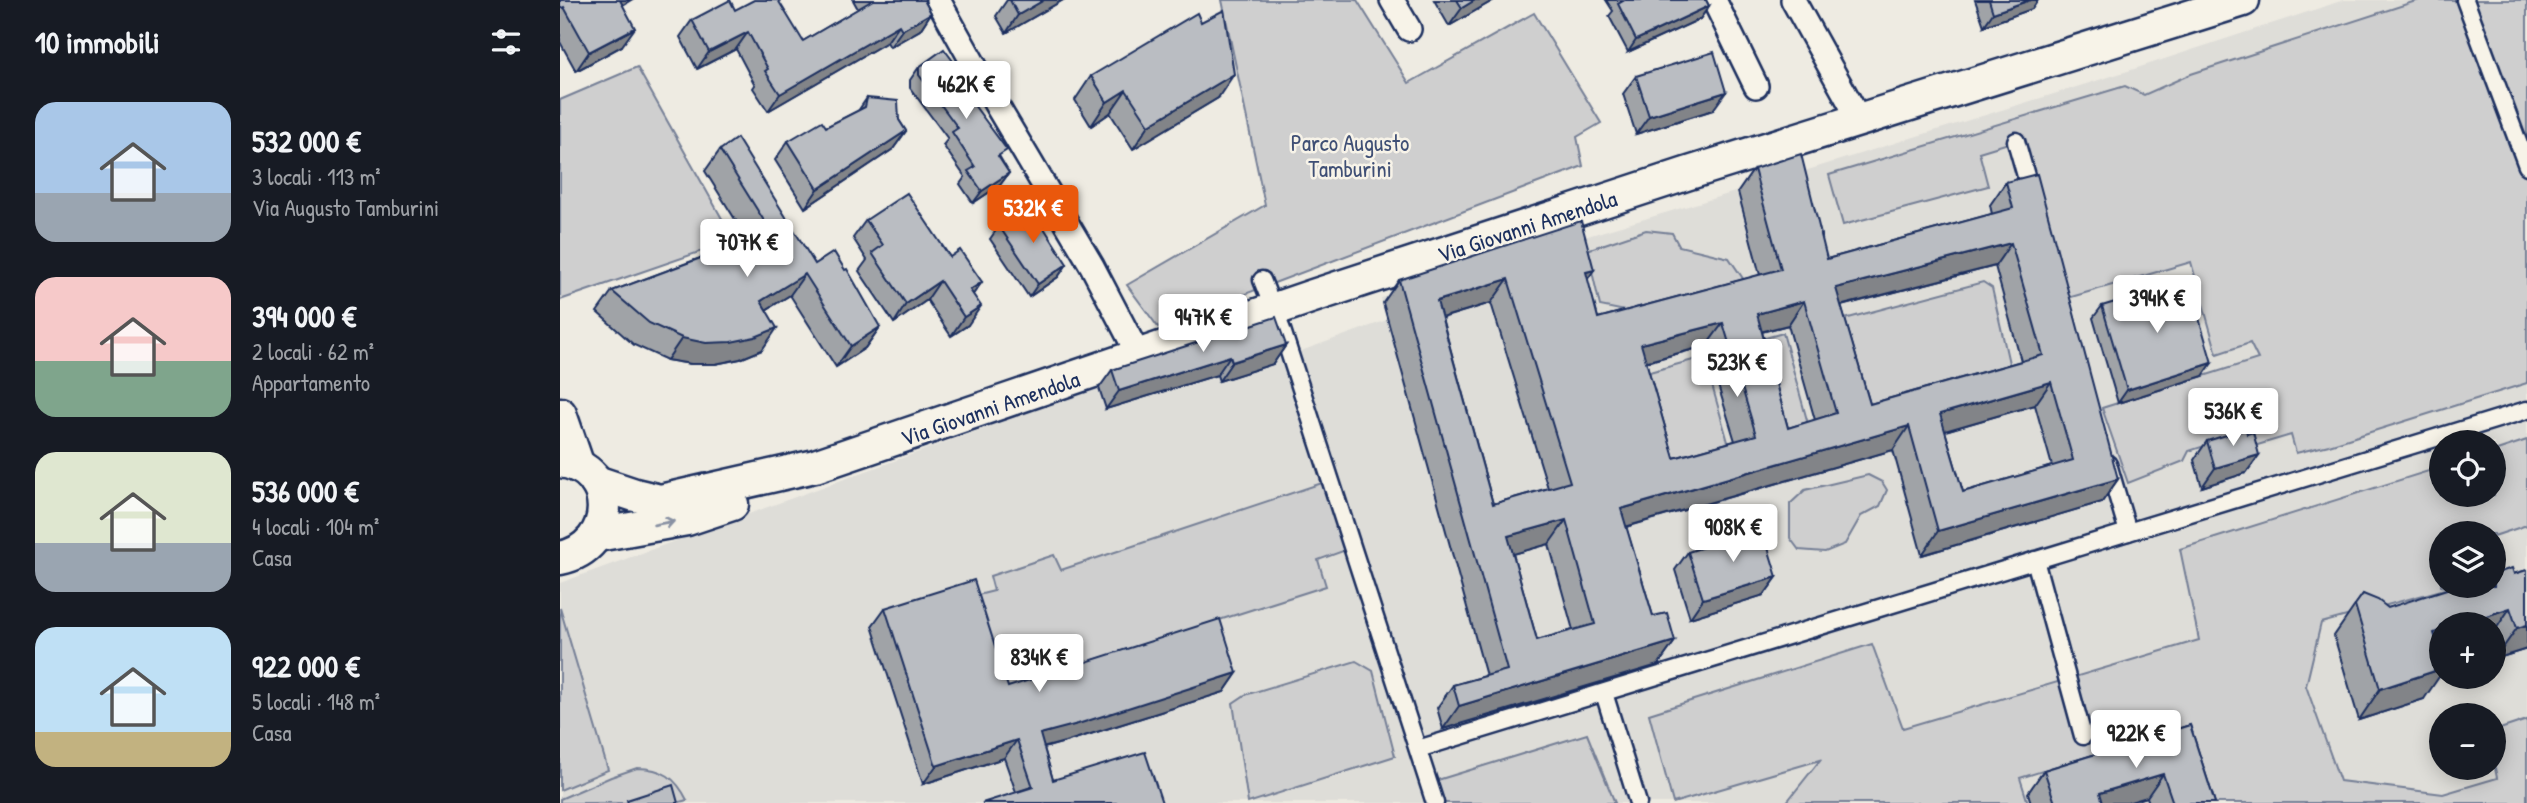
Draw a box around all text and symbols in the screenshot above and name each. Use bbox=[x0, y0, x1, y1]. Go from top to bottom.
text: 10 immobili bbox=[35, 22, 160, 62]
icon: filters bbox=[487, 23, 525, 61]
pin: 462K € bbox=[909, 61, 1023, 121]
text: 462K € bbox=[938, 68, 994, 99]
text: 532 000 € bbox=[252, 121, 361, 161]
park label: Parco Augusto Tamburini bbox=[1291, 127, 1409, 184]
icon: home bbox=[91, 130, 175, 214]
text: 3 locali · 113 m² bbox=[252, 161, 381, 192]
street label: Via Giovanni Amendola bbox=[1433, 182, 1621, 270]
pin: 532K € bbox=[976, 186, 1090, 245]
text: Via Augusto Tamburini bbox=[252, 192, 439, 223]
text: 532K € bbox=[1003, 192, 1063, 223]
pin: 707K € bbox=[690, 219, 804, 279]
text: 707K € bbox=[716, 226, 778, 257]
pin: 394K € bbox=[2100, 276, 2214, 335]
text: 394K € bbox=[2129, 282, 2185, 313]
pin: 947K € bbox=[1146, 294, 1260, 354]
text: 394 000 € bbox=[252, 296, 356, 336]
text: 947K € bbox=[1175, 301, 1231, 332]
icon: home bbox=[91, 305, 175, 389]
text: 2 locali · 62 m² bbox=[252, 336, 374, 367]
pin: 523K € bbox=[1680, 340, 1794, 399]
text: 523K € bbox=[1707, 346, 1767, 377]
street label: Via Giovanni Amendola bbox=[897, 363, 1083, 453]
text: Appartamento bbox=[252, 367, 370, 398]
pin: 536K € bbox=[2176, 388, 2290, 448]
text: 536K € bbox=[2204, 395, 2262, 426]
map controls bbox=[2429, 430, 2506, 780]
button: locate bbox=[2429, 430, 2506, 507]
text: 536 000 € bbox=[252, 471, 359, 511]
icon: home bbox=[91, 480, 175, 564]
pin: 908K € bbox=[1676, 504, 1790, 564]
text: 4 locali · 104 m² bbox=[252, 511, 379, 542]
text: 908K € bbox=[1704, 511, 1762, 542]
one-way arrow bbox=[653, 516, 675, 529]
button: layers bbox=[2429, 521, 2506, 598]
text: Casa bbox=[252, 542, 292, 573]
button: + bbox=[2429, 612, 2506, 689]
pin: 834K € bbox=[982, 634, 1096, 694]
text: 834K € bbox=[1010, 641, 1068, 672]
text: 922 000 € bbox=[252, 646, 360, 686]
icon: home bbox=[91, 655, 175, 739]
text: 5 locali · 148 m² bbox=[252, 686, 380, 717]
button: − bbox=[2429, 703, 2506, 780]
pin: 922K € bbox=[2079, 710, 2193, 770]
text: Casa bbox=[252, 717, 292, 748]
text: 922K € bbox=[2107, 717, 2165, 748]

